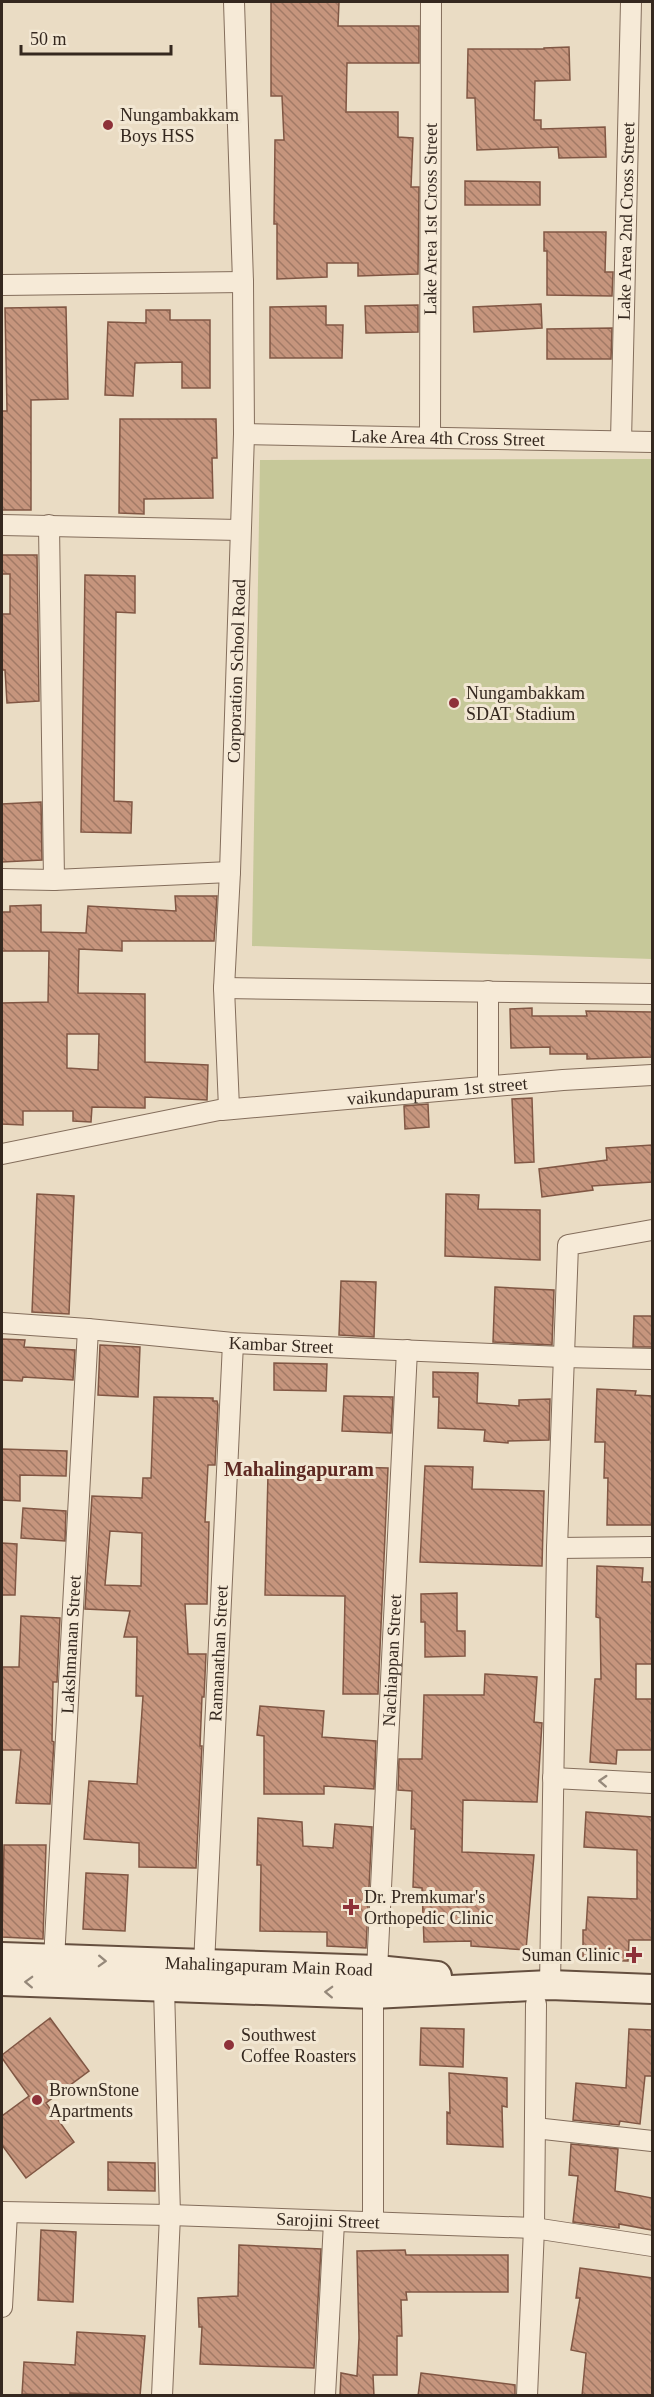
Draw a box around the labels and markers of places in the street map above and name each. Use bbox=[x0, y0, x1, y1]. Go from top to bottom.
place label: Nungambakkam Boys HSS bbox=[120, 105, 239, 146]
marker: Nungambakkam Boys HSS bbox=[101, 118, 115, 132]
place label: Nungambakkam SDAT Stadium bbox=[466, 683, 585, 724]
marker: Nungambakkam SDAT Stadium bbox=[447, 696, 461, 710]
place label: Dr. Premkumar's Orthopedic Clinic bbox=[364, 1887, 493, 1928]
marker: Dr. Premkumar's Orthopedic Clinic bbox=[342, 1898, 360, 1916]
place label: Suman Clinic bbox=[522, 1945, 620, 1965]
marker: Suman Clinic bbox=[625, 1946, 643, 1964]
place label: Southwest Coffee Roasters bbox=[241, 2025, 356, 2066]
marker: Southwest Coffee Roasters bbox=[222, 2038, 236, 2052]
place label: BrownStone Apartments bbox=[49, 2080, 139, 2121]
marker: BrownStone Apartments bbox=[30, 2093, 44, 2107]

